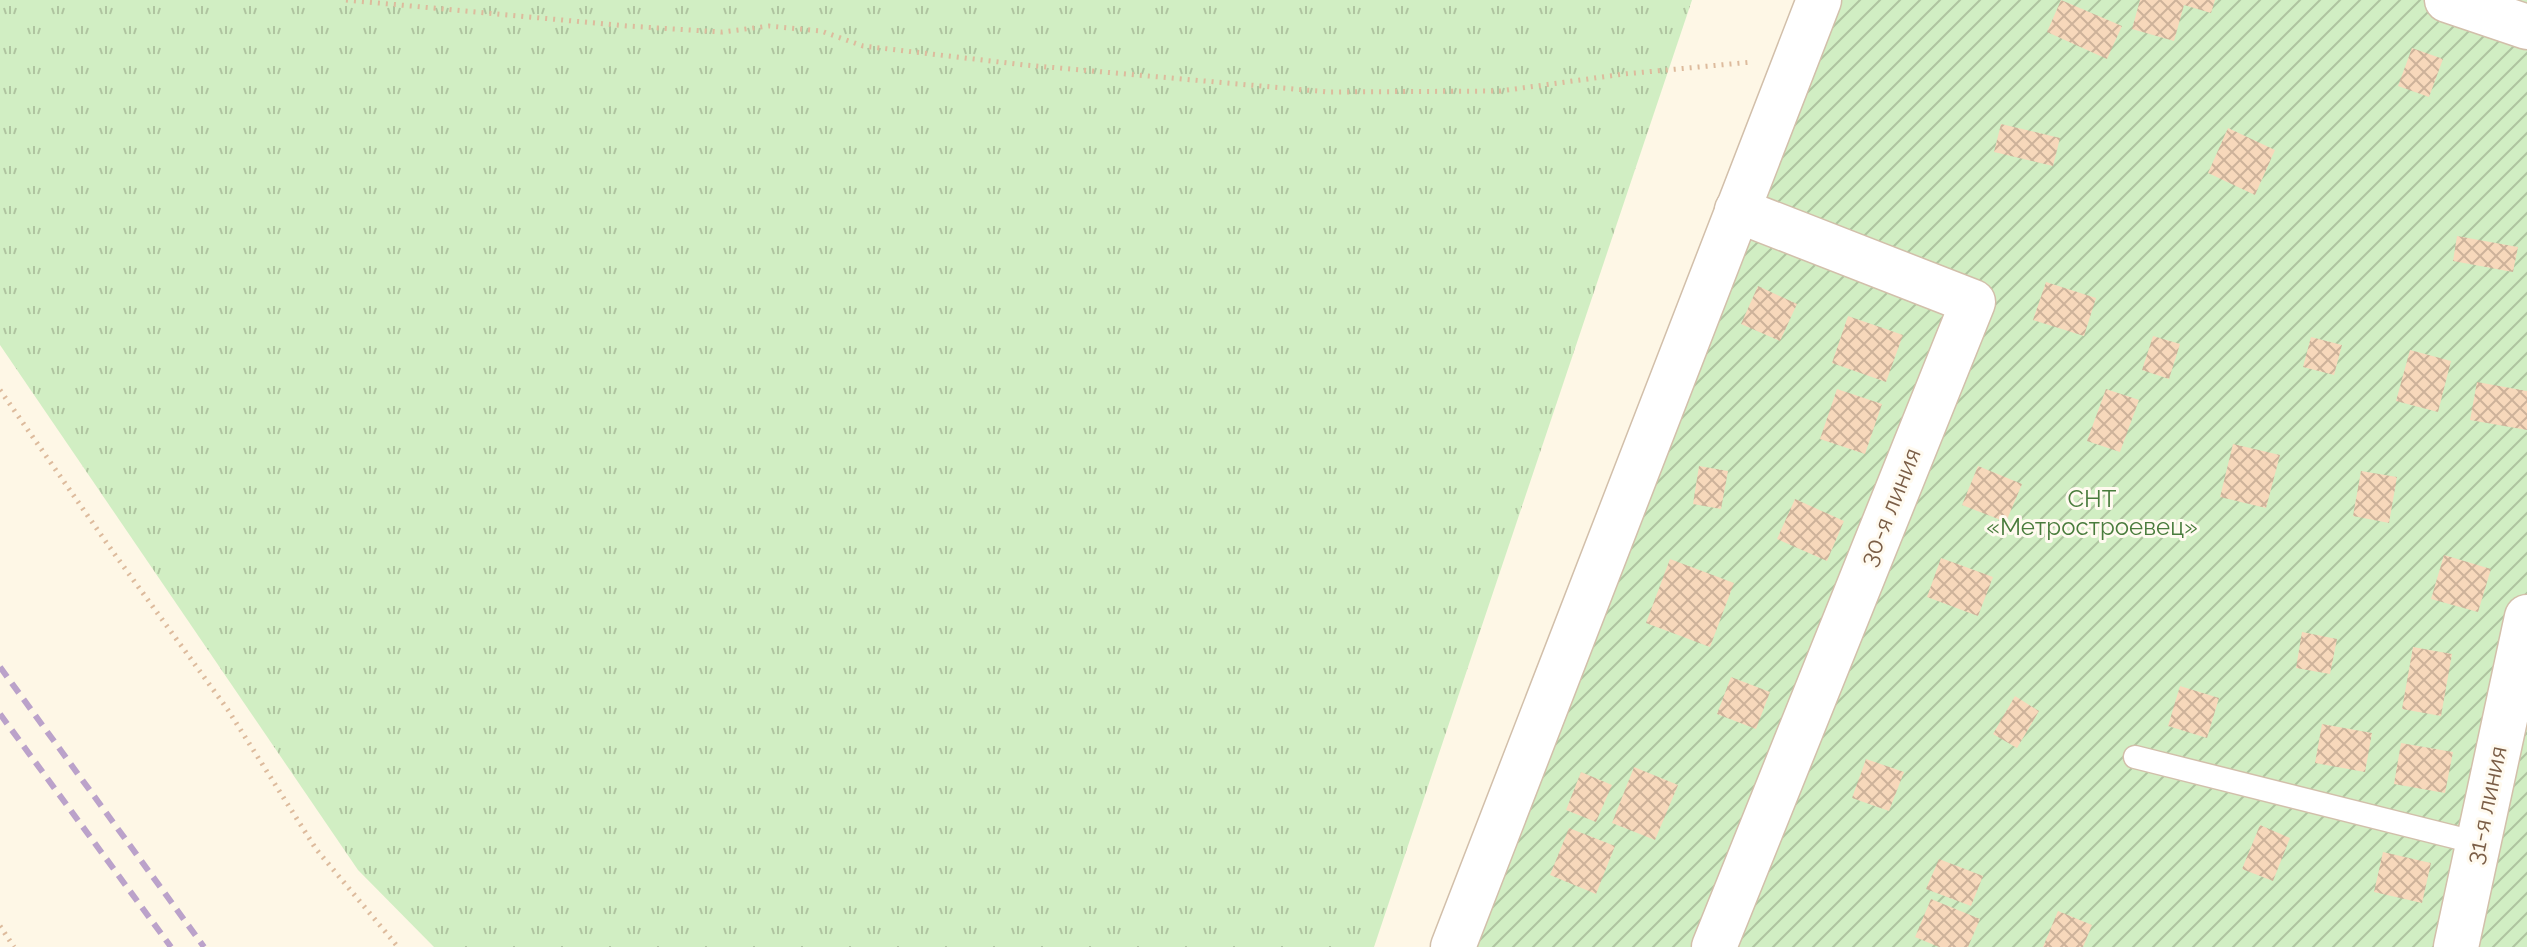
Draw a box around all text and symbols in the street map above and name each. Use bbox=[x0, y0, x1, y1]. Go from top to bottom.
street label: 30-я линия bbox=[1853, 444, 1927, 570]
park label: СНТ «Метростроевец» bbox=[1986, 484, 2198, 541]
street label: 31-я линия bbox=[2459, 743, 2513, 867]

